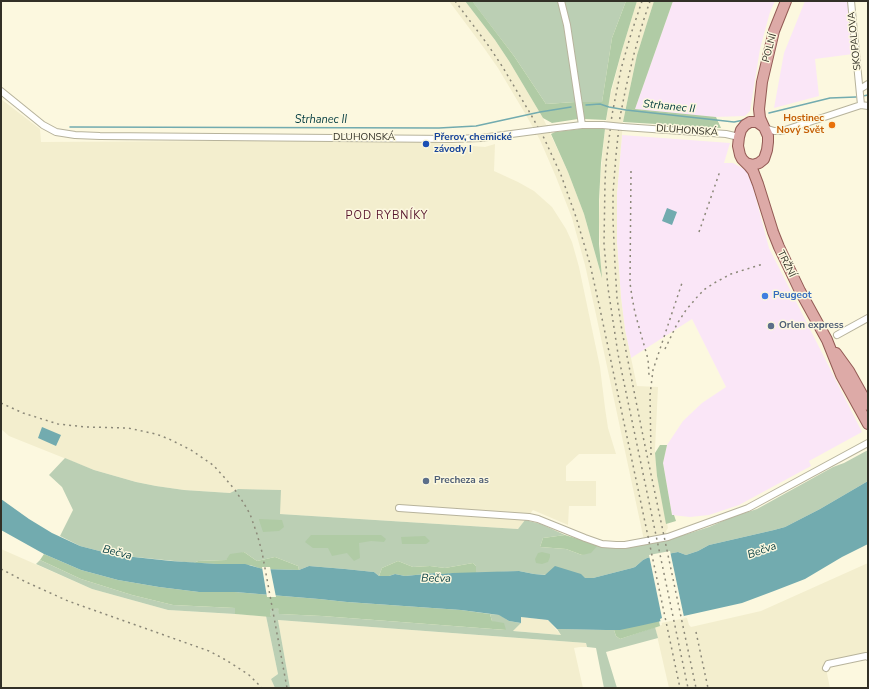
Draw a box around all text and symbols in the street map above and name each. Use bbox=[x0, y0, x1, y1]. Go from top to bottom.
street label: SKOPALOVA bbox=[846, 11, 864, 71]
street label: POLNÍ bbox=[760, 32, 780, 64]
water label: Strhanec II bbox=[642, 98, 696, 116]
water label: Strhanec II bbox=[295, 113, 347, 127]
place label: Hostinec Nový Svět bbox=[777, 113, 824, 136]
marker: Hostinec Nový Svět bbox=[827, 120, 837, 130]
street label: DLUHONSKÁ bbox=[656, 123, 718, 139]
street label: DLUHONSKÁ bbox=[333, 132, 395, 144]
place label: Přerov, chemické závody I bbox=[434, 132, 512, 156]
marker: Přerov, chemické závody I bbox=[421, 139, 431, 149]
district label: POD RYBNÍKY bbox=[346, 209, 428, 223]
street label: TRŽNÍ bbox=[774, 249, 798, 279]
place label: Peugeot bbox=[773, 290, 811, 302]
marker: Peugeot bbox=[760, 291, 770, 301]
place label: Orlen express bbox=[779, 320, 844, 332]
marker: Orlen express bbox=[766, 321, 776, 331]
place label: Precheza as bbox=[434, 475, 489, 487]
marker: Precheza as bbox=[421, 476, 431, 486]
water label: Bečva bbox=[746, 540, 778, 562]
water label: Bečva bbox=[101, 543, 133, 563]
water label: Bečva bbox=[421, 572, 451, 586]

